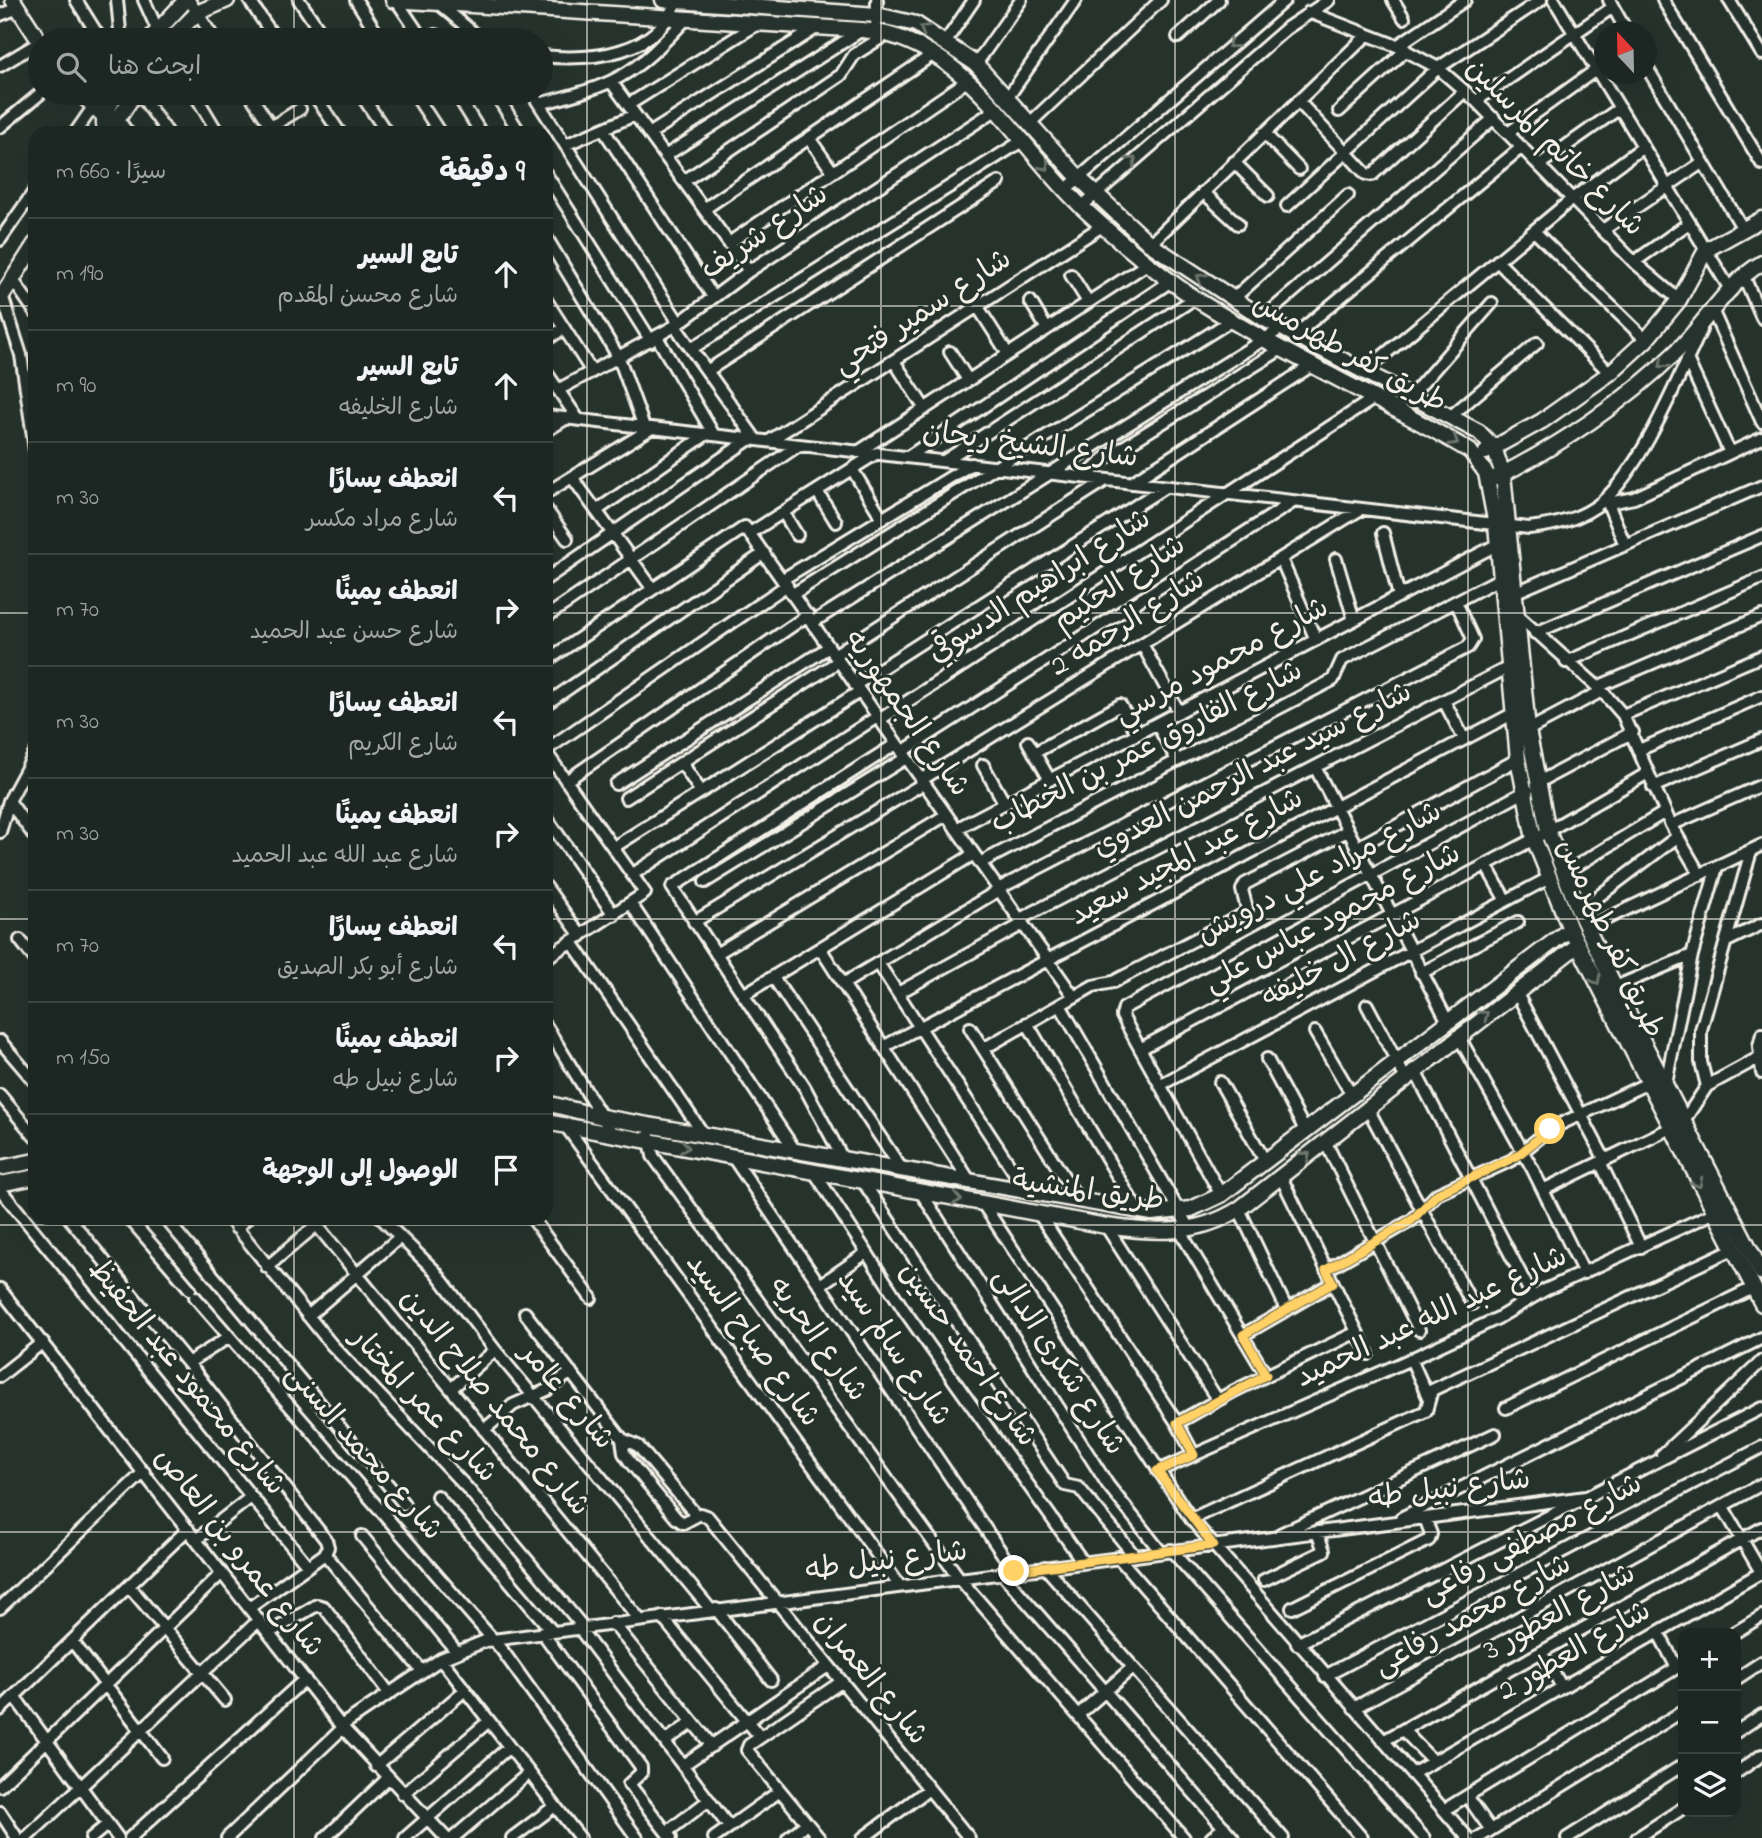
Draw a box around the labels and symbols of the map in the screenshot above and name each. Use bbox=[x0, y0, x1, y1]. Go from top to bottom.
north arrow bbox=[1594, 21, 1657, 84]
one-way arrow bbox=[919, 24, 931, 37]
one-way arrow bbox=[1228, 36, 1241, 48]
street label: شارع خاتم المرسلين bbox=[1454, 48, 1654, 248]
one-way arrow bbox=[1124, 157, 1137, 169]
one-way arrow bbox=[1036, 158, 1049, 171]
street label: شارع شريف bbox=[692, 174, 838, 292]
street label: شارع سمير فتحي bbox=[825, 239, 1022, 388]
one-way arrow bbox=[1196, 273, 1209, 286]
street label: طريق كفر طهرمس bbox=[1244, 282, 1454, 426]
one-way arrow bbox=[1658, 356, 1671, 368]
street label: شارع الشيخ ريحان bbox=[920, 411, 1140, 481]
one-way arrow bbox=[1447, 433, 1460, 446]
street label: شارع ابراهيم الدسوقي bbox=[920, 498, 1160, 676]
street label: شارع الحكيم bbox=[1045, 525, 1195, 643]
street label: شارع الرحمه 2 bbox=[1042, 559, 1214, 689]
street label: شارع محمود مرسي bbox=[1107, 587, 1338, 738]
street label: شارع الجمهوريه bbox=[832, 621, 980, 807]
street label: شارع الفاروق عمر بن الخطاب bbox=[983, 650, 1311, 846]
street label: شارع سيد عبد الرحمن العدوي bbox=[1086, 671, 1420, 871]
street label: شارع عبد المجيد سعيد bbox=[1062, 778, 1312, 938]
street label: شارع مراد علي درويش bbox=[1190, 791, 1451, 958]
street label: طريق كفر طهرمس bbox=[1543, 832, 1675, 1046]
street label: شارع محمود عباس علي bbox=[1197, 833, 1470, 1006]
street label: شارع ال خليفه bbox=[1254, 899, 1430, 1021]
one-way arrow bbox=[1587, 973, 1601, 985]
one-way arrow bbox=[1477, 1011, 1489, 1024]
route start bbox=[1534, 1113, 1565, 1144]
one-way arrow bbox=[679, 1139, 691, 1154]
one-way arrow bbox=[1298, 1152, 1310, 1165]
street label: طريق المنشية bbox=[1009, 1160, 1167, 1224]
one-way arrow bbox=[1690, 1176, 1704, 1189]
one-way arrow bbox=[951, 1191, 963, 1206]
street label: شارع عبد الله عبد الحميد bbox=[1289, 1236, 1575, 1400]
street label: شارع صباح السيد bbox=[674, 1245, 830, 1437]
street label: شارع محمود عبد الحفيظ bbox=[76, 1250, 296, 1506]
street label: شارع احمد حسين bbox=[887, 1253, 1047, 1457]
street label: شارع شكرى الدالى bbox=[981, 1259, 1135, 1465]
street label: شارع سالم سيد bbox=[824, 1262, 962, 1436]
street label: شارع الحريه bbox=[756, 1268, 878, 1412]
street label: شارع محمد صلاح الدين bbox=[388, 1279, 600, 1527]
street label: شارع عمر المختار bbox=[337, 1316, 507, 1494]
street label: شارع عامر bbox=[506, 1331, 624, 1460]
street label: شارع محمد السنى bbox=[273, 1355, 453, 1551]
street label: شارع عمرو بن العاص bbox=[142, 1439, 334, 1667]
street label: شارع نبيل طه bbox=[1365, 1458, 1533, 1522]
street label: شارع مصطفى رفاعى bbox=[1413, 1463, 1651, 1617]
street label: شارع نبيل طه bbox=[802, 1530, 970, 1594]
street label: شارع محمد رفاعى bbox=[1366, 1543, 1580, 1689]
street label: شارع العطور 3 bbox=[1476, 1553, 1644, 1673]
route end bbox=[998, 1555, 1029, 1586]
street label: شارع العطور 2 bbox=[1490, 1590, 1660, 1714]
street label: شارع العمران bbox=[802, 1602, 938, 1756]

